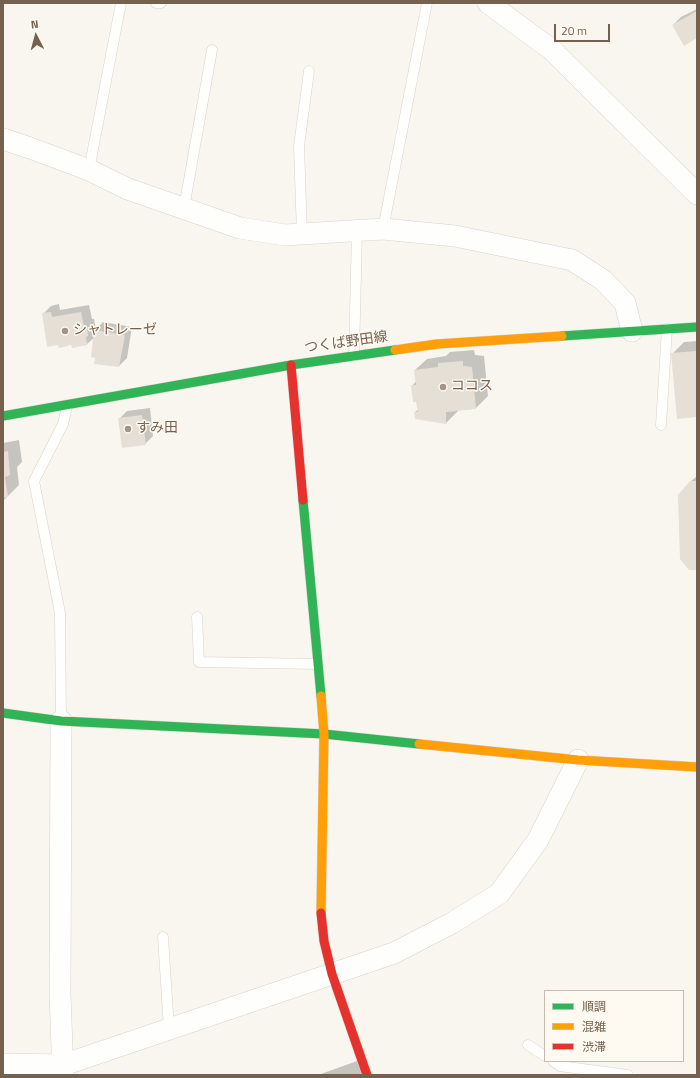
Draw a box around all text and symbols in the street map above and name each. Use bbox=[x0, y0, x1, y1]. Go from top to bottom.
north arrow bbox=[16, 16, 56, 56]
text: N bbox=[30, 16, 39, 32]
scale bar bbox=[556, 16, 612, 42]
text: 20 m bbox=[561, 21, 587, 40]
place label: シャトレーゼ bbox=[73, 323, 157, 339]
marker: シャトレーゼ bbox=[60, 326, 70, 336]
street label: つくば野田線 bbox=[303, 329, 389, 357]
place label: ココス bbox=[451, 379, 493, 395]
marker: ココス bbox=[438, 382, 448, 392]
place label: すみ田 bbox=[136, 421, 178, 437]
marker: すみ田 bbox=[123, 424, 133, 434]
legend bbox=[544, 990, 684, 1062]
text: 順調 bbox=[582, 997, 606, 1016]
text: 混雑 bbox=[582, 1017, 606, 1036]
text: 渋滞 bbox=[582, 1037, 606, 1056]

